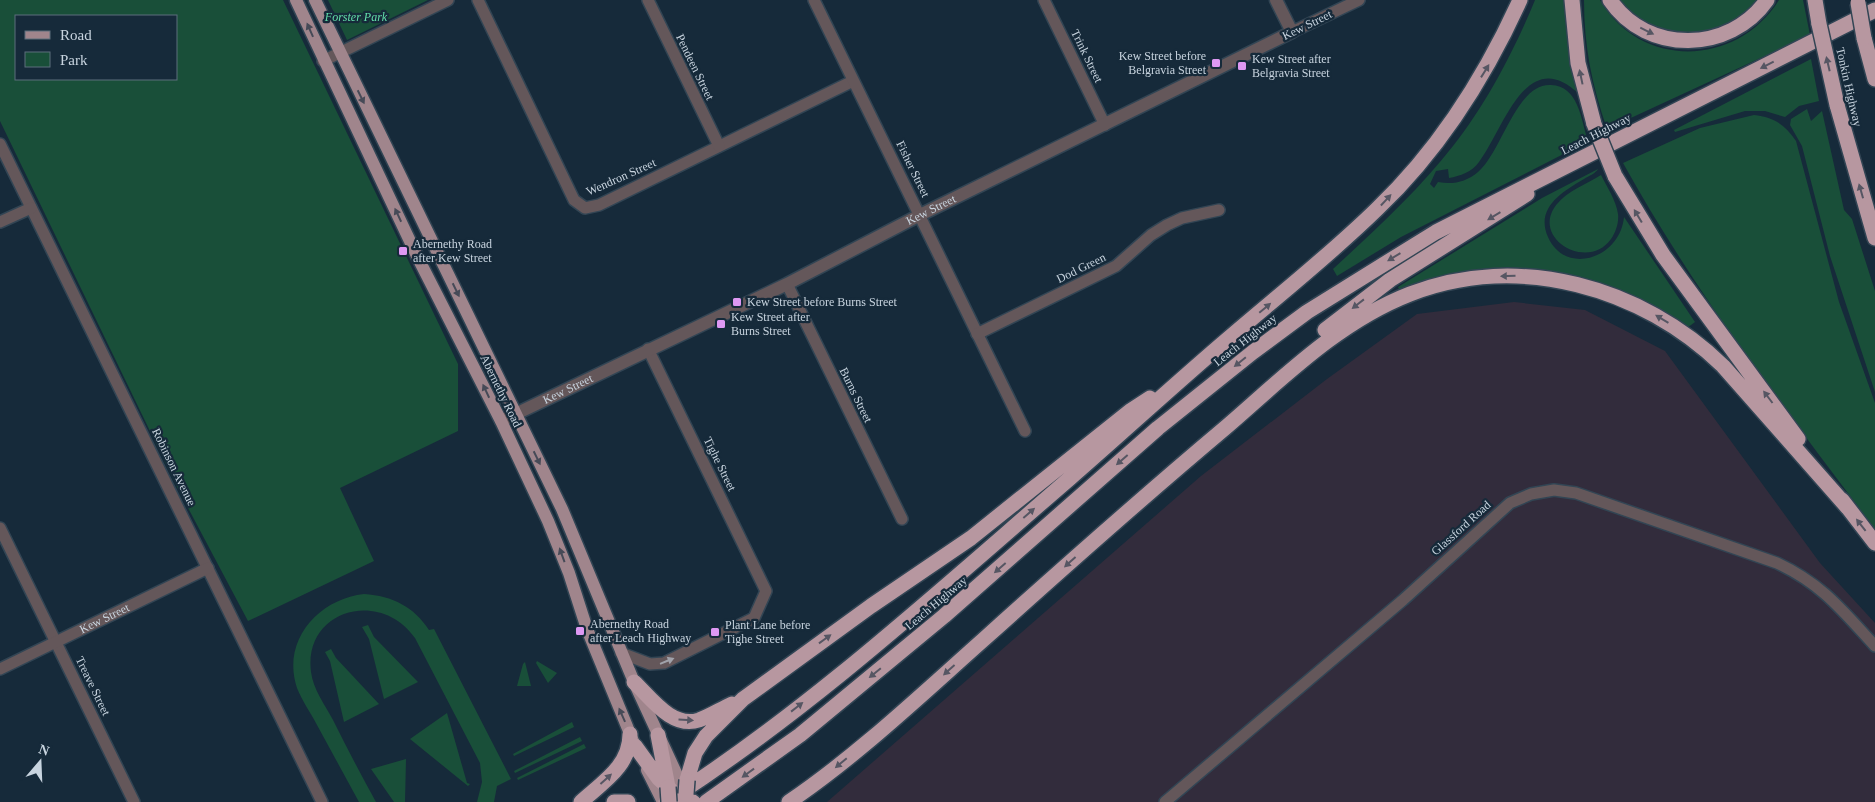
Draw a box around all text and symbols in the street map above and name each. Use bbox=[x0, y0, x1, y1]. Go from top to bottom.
street label: Kew Street bbox=[1280, 7, 1335, 43]
park label: Forster Park bbox=[324, 10, 388, 24]
legend bbox=[15, 15, 178, 80]
one-way arrow bbox=[306, 23, 314, 37]
text: Road bbox=[60, 27, 92, 43]
street label: Trink Street bbox=[1068, 27, 1106, 85]
one-way arrow bbox=[1639, 27, 1654, 35]
street label: Pendeen Street bbox=[673, 32, 717, 103]
street label: Tonkin Highway bbox=[1833, 46, 1865, 128]
place label: Kew Street before Belgravia Street bbox=[1119, 49, 1207, 77]
text: Park bbox=[60, 52, 88, 68]
place label: Kew Street after Belgravia Street bbox=[1252, 52, 1331, 80]
marker: Kew Street before Belgravia Street bbox=[1210, 57, 1222, 69]
one-way arrow bbox=[1824, 57, 1832, 72]
marker: Kew Street after Belgravia Street bbox=[1236, 60, 1248, 72]
one-way arrow bbox=[1760, 61, 1774, 69]
one-way arrow bbox=[1480, 65, 1490, 78]
one-way arrow bbox=[1577, 69, 1585, 84]
one-way arrow bbox=[357, 90, 365, 104]
street label: Leach Highway bbox=[1559, 110, 1633, 158]
street label: Fisher Street bbox=[893, 139, 933, 200]
street label: Wendron Street bbox=[584, 155, 659, 199]
one-way arrow bbox=[1856, 183, 1864, 198]
street label: Kew Street bbox=[904, 191, 959, 228]
one-way arrow bbox=[1380, 194, 1392, 206]
one-way arrow bbox=[394, 208, 402, 222]
one-way arrow bbox=[1633, 210, 1642, 223]
one-way arrow bbox=[1488, 212, 1501, 221]
place label: Abernethy Road after Kew Street bbox=[413, 237, 492, 265]
marker: Abernethy Road after Kew Street bbox=[397, 245, 409, 257]
street label: Dod Green bbox=[1054, 250, 1108, 286]
one-way arrow bbox=[1387, 252, 1400, 261]
one-way arrow bbox=[1500, 273, 1516, 281]
one-way arrow bbox=[452, 283, 460, 297]
place label: Kew Street before Burns Street bbox=[747, 295, 898, 309]
marker: Kew Street before Burns Street bbox=[731, 296, 743, 308]
one-way arrow bbox=[1351, 298, 1364, 309]
one-way arrow bbox=[1258, 302, 1271, 313]
place label: Kew Street after Burns Street bbox=[731, 310, 810, 338]
street label: Leach Highway bbox=[1211, 311, 1279, 369]
one-way arrow bbox=[1656, 314, 1669, 323]
marker: Kew Street after Burns Street bbox=[715, 318, 727, 330]
street label: Abernethy Road bbox=[477, 352, 525, 430]
one-way arrow bbox=[1234, 357, 1247, 368]
street label: Burns Street bbox=[837, 365, 876, 425]
street label: Kew Street bbox=[540, 371, 596, 407]
one-way arrow bbox=[482, 384, 491, 399]
one-way arrow bbox=[1763, 390, 1773, 404]
street label: Robinson Avenue bbox=[149, 426, 199, 508]
street label: Tighe Street bbox=[701, 435, 739, 494]
one-way arrow bbox=[534, 451, 542, 465]
one-way arrow bbox=[1115, 455, 1128, 466]
street label: Glassford Road bbox=[1428, 498, 1494, 558]
one-way arrow bbox=[1023, 507, 1035, 519]
one-way arrow bbox=[1856, 519, 1867, 532]
one-way arrow bbox=[558, 547, 566, 562]
one-way arrow bbox=[1064, 556, 1076, 568]
one-way arrow bbox=[993, 562, 1006, 573]
street label: Leach Highway bbox=[902, 573, 970, 633]
street label: Kew Street bbox=[77, 600, 132, 636]
place label: Abernethy Road after Leach Highway bbox=[590, 617, 691, 645]
place label: Plant Lane before Tighe Street bbox=[725, 618, 810, 646]
marker: Abernethy Road after Leach Highway bbox=[574, 625, 586, 637]
marker: Plant Lane before Tighe Street bbox=[709, 626, 721, 638]
one-way arrow bbox=[818, 634, 832, 644]
street label: Treave Street bbox=[73, 654, 114, 718]
one-way arrow bbox=[660, 656, 674, 664]
one-way arrow bbox=[943, 664, 955, 676]
one-way arrow bbox=[869, 667, 882, 678]
one-way arrow bbox=[791, 702, 804, 713]
one-way arrow bbox=[617, 708, 625, 722]
one-way arrow bbox=[678, 716, 694, 724]
north arrow bbox=[15, 737, 65, 787]
text: N bbox=[37, 741, 51, 759]
one-way arrow bbox=[835, 758, 848, 769]
one-way arrow bbox=[741, 768, 755, 778]
one-way arrow bbox=[600, 773, 612, 785]

